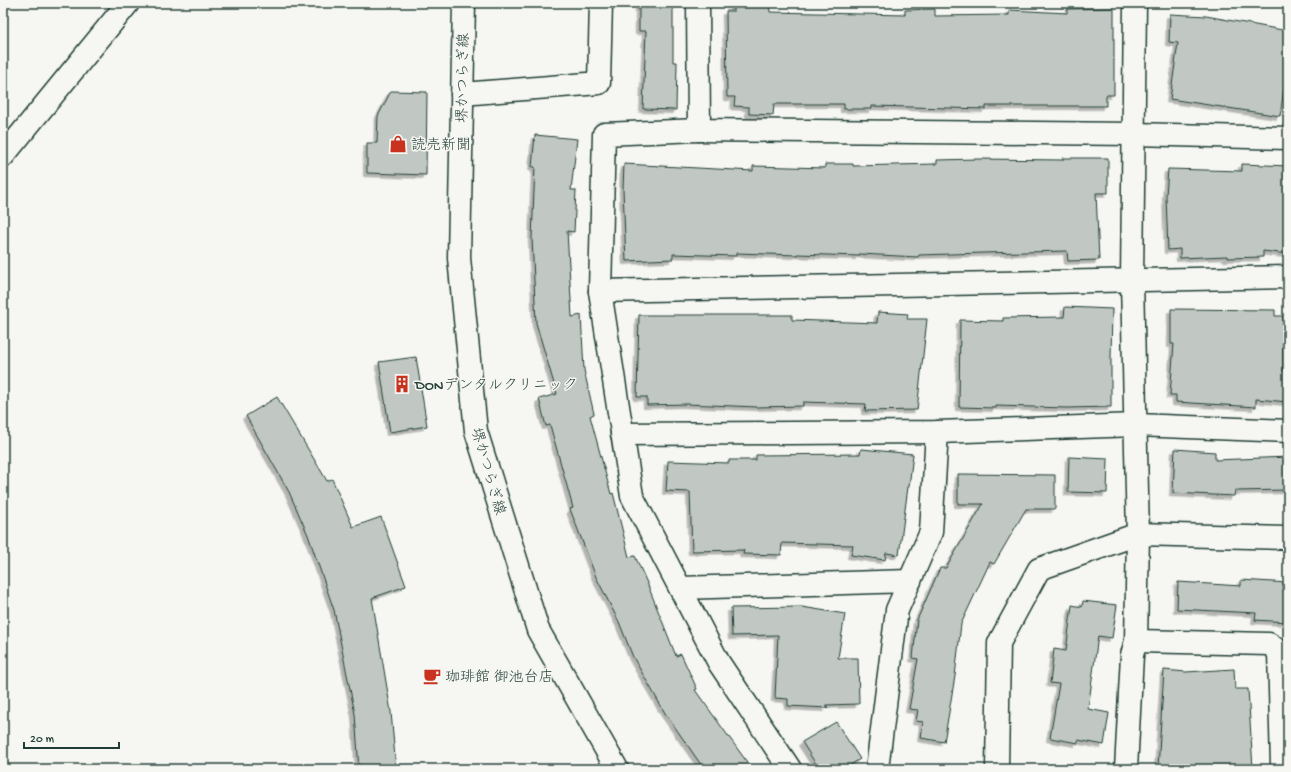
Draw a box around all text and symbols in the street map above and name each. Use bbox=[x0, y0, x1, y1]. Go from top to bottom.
street label: 堺かつらぎ線 bbox=[453, 33, 474, 123]
shop icon: 読売新聞 bbox=[388, 134, 408, 154]
place label: 読売新聞 bbox=[411, 137, 471, 155]
building icon: DONデンタルクリニック bbox=[392, 374, 412, 394]
place label: DONデンタルクリニック bbox=[414, 377, 578, 395]
street label: 堺かつらぎ線 bbox=[466, 426, 509, 517]
cafe icon: 珈琲館 御池台店 bbox=[422, 666, 442, 686]
place label: 珈琲館 御池台店 bbox=[445, 668, 554, 687]
scale bar bbox=[24, 724, 119, 750]
text: 20 m bbox=[30, 733, 55, 747]

